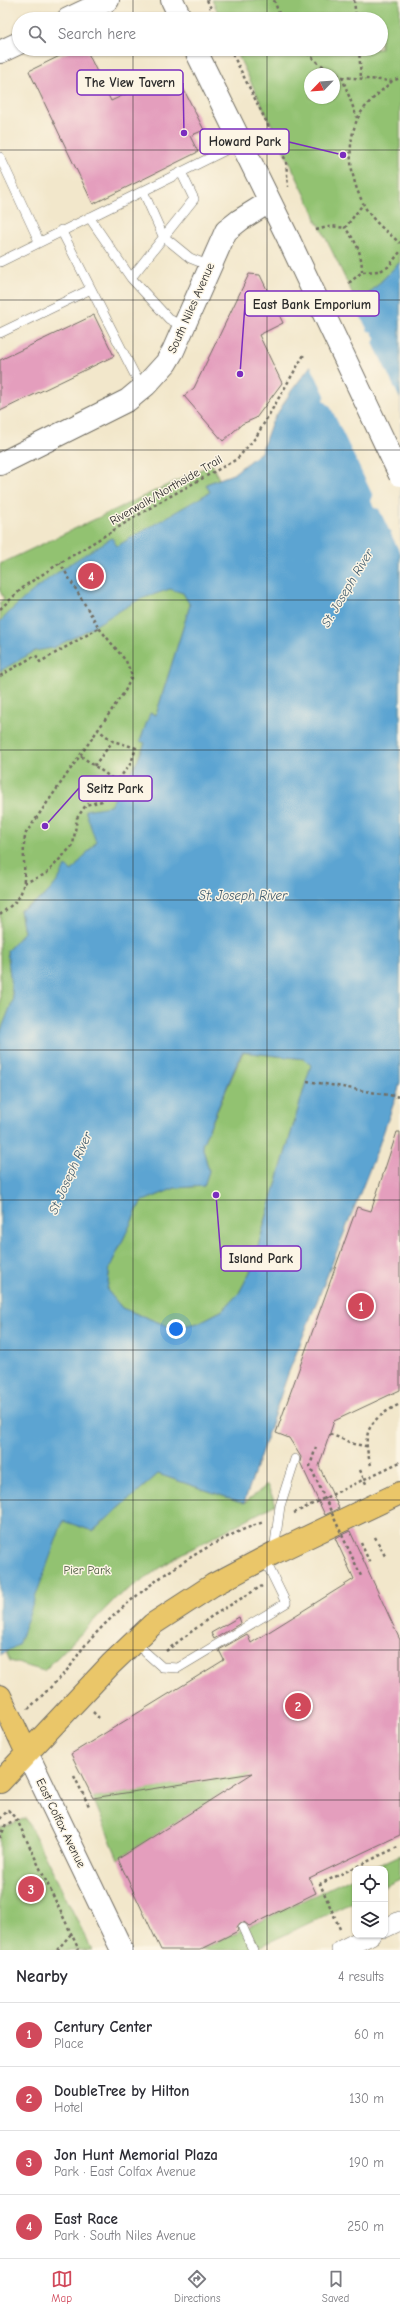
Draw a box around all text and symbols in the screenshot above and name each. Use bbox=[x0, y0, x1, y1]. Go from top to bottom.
search box bbox=[12, 12, 388, 56]
icon: search bbox=[26, 23, 48, 45]
text: Search here bbox=[58, 25, 136, 43]
north arrow bbox=[304, 68, 340, 104]
callout: The View Tavern bbox=[77, 70, 183, 95]
text: The View Tavern bbox=[85, 75, 175, 90]
callout: Howard Park bbox=[200, 129, 289, 154]
text: Howard Park bbox=[209, 134, 282, 149]
street label: South Niles Avenue bbox=[165, 260, 217, 356]
callout: East Bank Emporium bbox=[245, 291, 379, 316]
text: East Bank Emporium bbox=[253, 297, 371, 312]
street label: Riverwalk/Northside Trail bbox=[107, 452, 225, 528]
water label: St. Joseph River bbox=[318, 546, 377, 630]
pin: 4 bbox=[78, 561, 104, 591]
callout: Seitz Park bbox=[79, 776, 152, 801]
text: Seitz Park bbox=[87, 781, 144, 796]
water label: St. Joseph River bbox=[199, 888, 288, 903]
water label: St. Joseph River bbox=[45, 1129, 95, 1216]
callout: Island Park bbox=[221, 1246, 301, 1271]
text: Island Park bbox=[229, 1251, 294, 1266]
pin: 1 bbox=[348, 1291, 374, 1321]
your location bbox=[166, 1319, 186, 1339]
park label: Pier Park bbox=[63, 1563, 111, 1577]
pin: 2 bbox=[285, 1691, 311, 1721]
street label: East Colfax Avenue bbox=[33, 1776, 89, 1870]
map controls bbox=[352, 1866, 388, 1938]
button: locate bbox=[352, 1866, 388, 1902]
pin: 3 bbox=[18, 1874, 44, 1904]
button: layers bbox=[352, 1902, 388, 1938]
text: Nearby bbox=[16, 1967, 67, 1986]
text: 4 results bbox=[338, 1969, 384, 1984]
text: Century Center bbox=[54, 2018, 152, 2036]
text: 1 bbox=[26, 2027, 32, 2042]
text: 60 m bbox=[354, 2027, 384, 2042]
text: Place bbox=[54, 2036, 84, 2051]
text: DoubleTree by Hilton bbox=[54, 2082, 189, 2100]
text: 2 bbox=[26, 2091, 32, 2106]
text: 130 m bbox=[349, 2091, 384, 2106]
text: Hotel bbox=[54, 2100, 83, 2115]
text: Jon Hunt Memorial Plaza bbox=[54, 2146, 218, 2164]
text: 3 bbox=[26, 2155, 32, 2170]
text: 190 m bbox=[349, 2155, 384, 2170]
text: Park · East Colfax Avenue bbox=[54, 2164, 196, 2179]
text: East Race bbox=[54, 2210, 118, 2228]
text: 4 bbox=[26, 2219, 32, 2234]
text: 250 m bbox=[347, 2219, 384, 2234]
text: Park · South Niles Avenue bbox=[54, 2228, 196, 2243]
tab: Map bbox=[51, 2268, 73, 2305]
tab: Directions bbox=[174, 2268, 221, 2305]
tab: Saved bbox=[322, 2268, 349, 2305]

